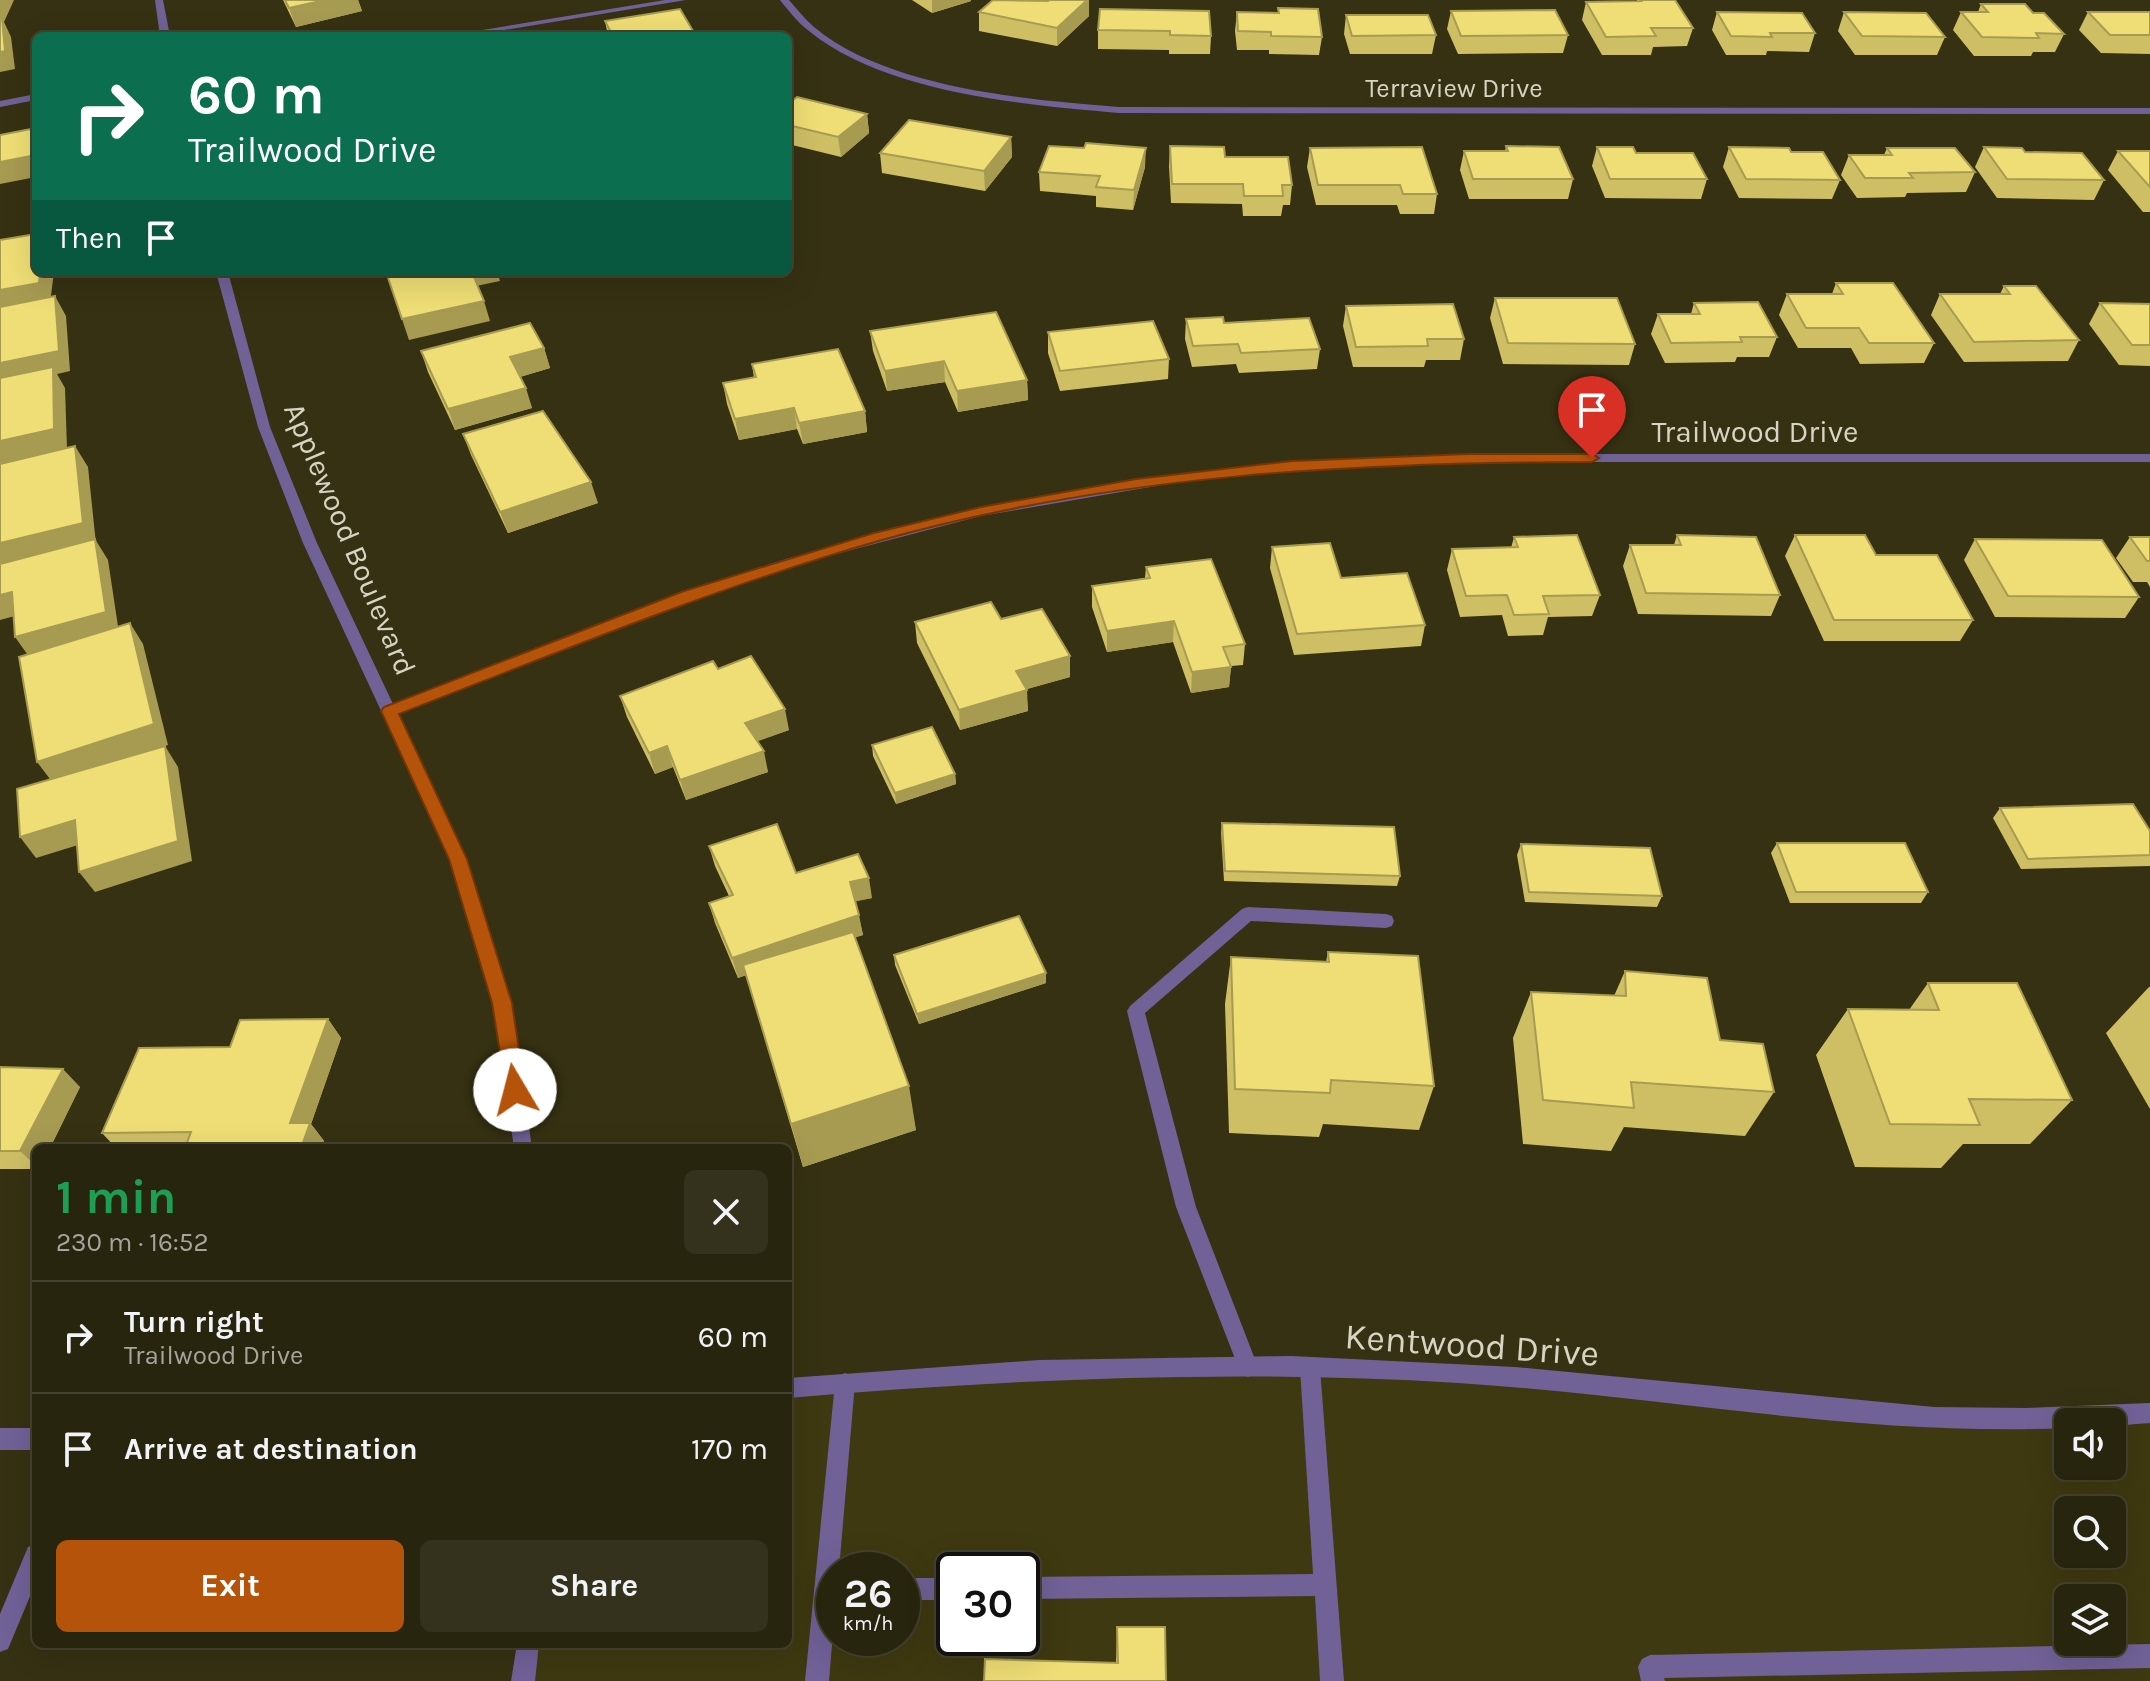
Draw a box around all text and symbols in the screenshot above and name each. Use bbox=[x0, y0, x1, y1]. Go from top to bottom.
text: 60 m bbox=[188, 62, 325, 127]
icon: right bbox=[56, 64, 160, 168]
street label: Terraview Drive bbox=[1365, 73, 1543, 104]
text: Trailwood Drive bbox=[188, 129, 436, 171]
icon: arrive bbox=[139, 216, 183, 260]
text: Then bbox=[56, 220, 123, 256]
pin bbox=[1558, 376, 1626, 458]
icon: arrive bbox=[1570, 388, 1614, 432]
street label: Applewood Boulevard bbox=[276, 397, 424, 681]
street label: Trailwood Drive bbox=[1651, 414, 1859, 450]
position arrow bbox=[473, 1048, 557, 1132]
text: 1 min bbox=[56, 1169, 176, 1225]
button: close bbox=[684, 1170, 768, 1254]
text: 230 m · 16:52 bbox=[56, 1227, 209, 1258]
text: Turn right bbox=[124, 1304, 264, 1340]
icon: right bbox=[56, 1315, 100, 1359]
street label: Kentwood Drive bbox=[1343, 1315, 1601, 1375]
text: 60 m bbox=[698, 1319, 768, 1355]
text: Trailwood Drive bbox=[124, 1340, 303, 1371]
map controls bbox=[2054, 1408, 2126, 1656]
button: sound bbox=[2054, 1408, 2126, 1480]
icon: arrive bbox=[56, 1427, 100, 1471]
text: Arrive at destination bbox=[124, 1431, 418, 1467]
text: 170 m bbox=[691, 1431, 768, 1467]
button: search bbox=[2054, 1496, 2126, 1568]
button: Exit bbox=[56, 1540, 404, 1632]
button: Share bbox=[420, 1540, 768, 1632]
speed limit sign: 30 bbox=[936, 1552, 1040, 1656]
text: 26 bbox=[844, 1570, 892, 1617]
button: layers bbox=[2054, 1584, 2126, 1656]
text: km/h bbox=[843, 1612, 893, 1635]

